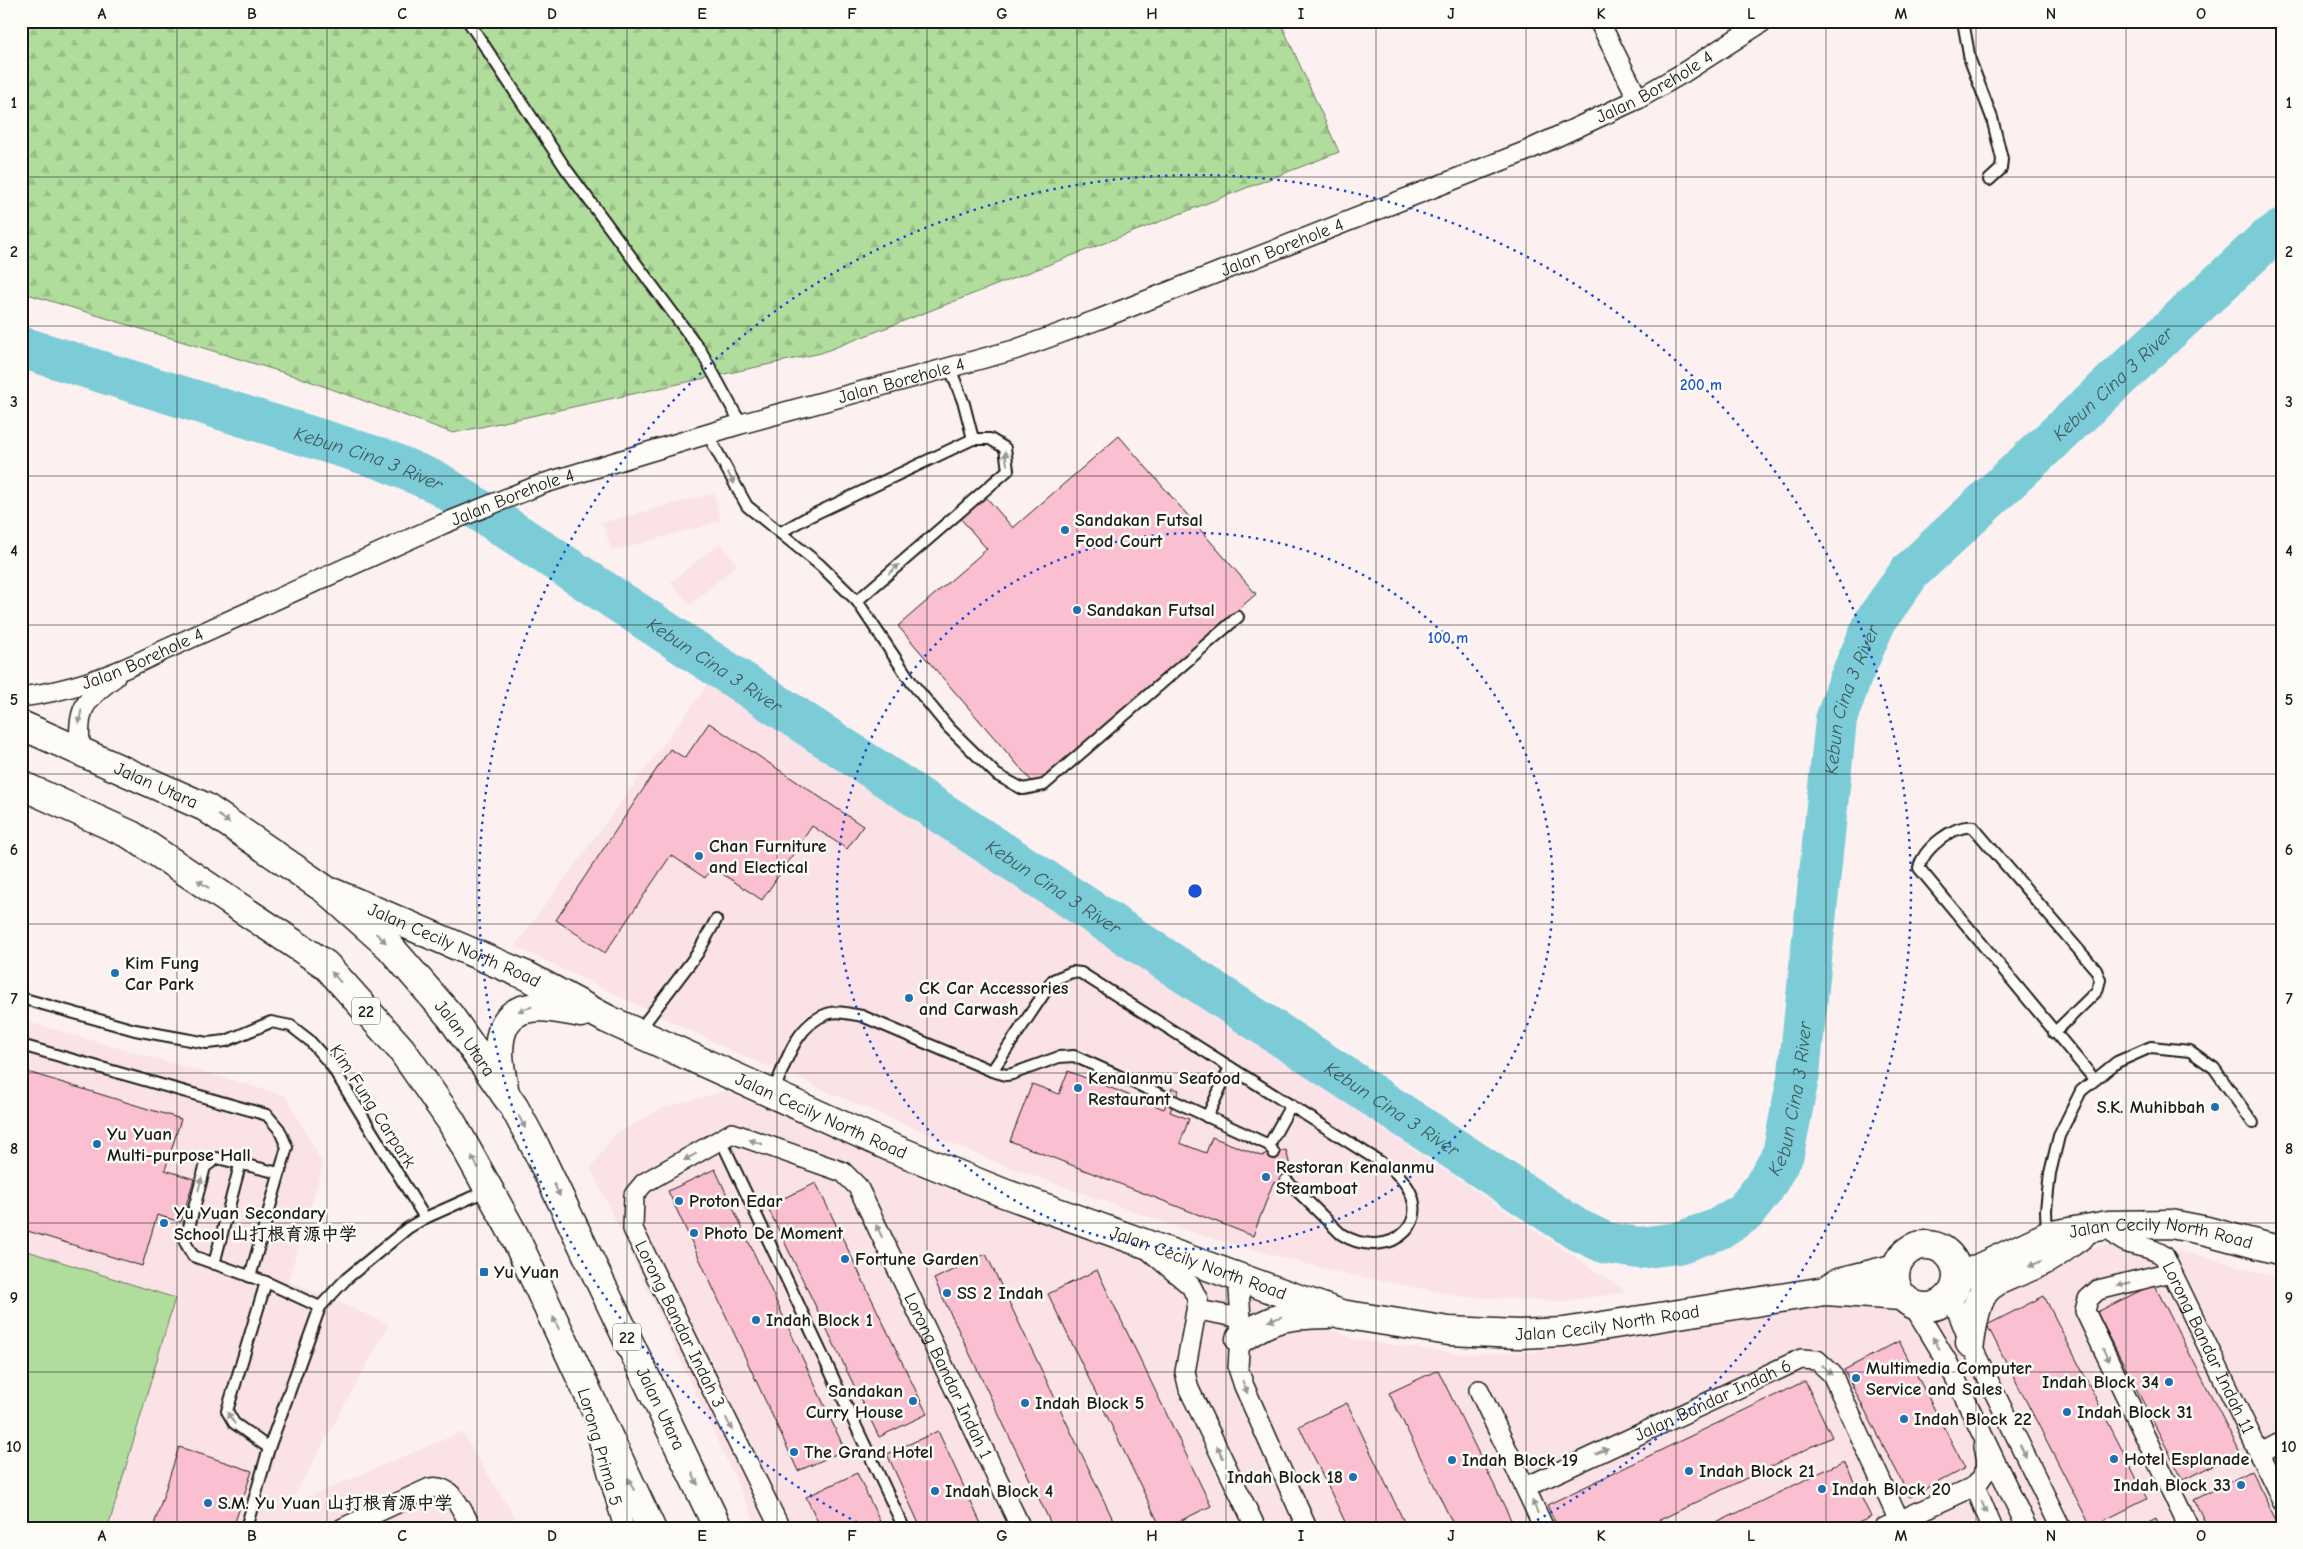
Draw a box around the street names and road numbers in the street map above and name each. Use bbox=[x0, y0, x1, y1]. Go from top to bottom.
street label: Jalan Borehole 4 bbox=[1593, 47, 1717, 128]
street label: Jalan Borehole 4 bbox=[1218, 214, 1347, 281]
street label: Jalan Borehole 4 bbox=[836, 354, 967, 408]
street label: Jalan Borehole 4 bbox=[448, 465, 577, 531]
street label: Jalan Borehole 4 bbox=[79, 624, 207, 694]
street label: Jalan Utara bbox=[111, 758, 201, 813]
street label: Jalan Cecily North Road bbox=[365, 899, 544, 992]
street label: Jalan Utara bbox=[430, 996, 499, 1081]
road number: 22 bbox=[352, 998, 380, 1024]
street label: Kim Fung Carpark bbox=[325, 1041, 420, 1172]
street label: Jalan Cecily North Road bbox=[732, 1068, 910, 1164]
street label: Jalan Cecily North Road bbox=[2067, 1213, 2255, 1254]
street label: Jalan Cecily North Road bbox=[1107, 1222, 1289, 1305]
street label: Lorong Bandar Indah 3 bbox=[630, 1237, 729, 1411]
street label: Lorong Bandar Indah 11 bbox=[2157, 1259, 2258, 1437]
street label: Lorong Bandar Indah 1 bbox=[899, 1290, 996, 1462]
street label: Jalan Cecily North Road bbox=[1515, 1301, 1701, 1345]
road number: 22 bbox=[613, 1324, 641, 1350]
street label: Jalan Bandar Indah 6 bbox=[1631, 1355, 1795, 1446]
street label: Jalan Utara bbox=[632, 1364, 689, 1454]
street label: Lorong Prima 5 bbox=[573, 1386, 626, 1508]

